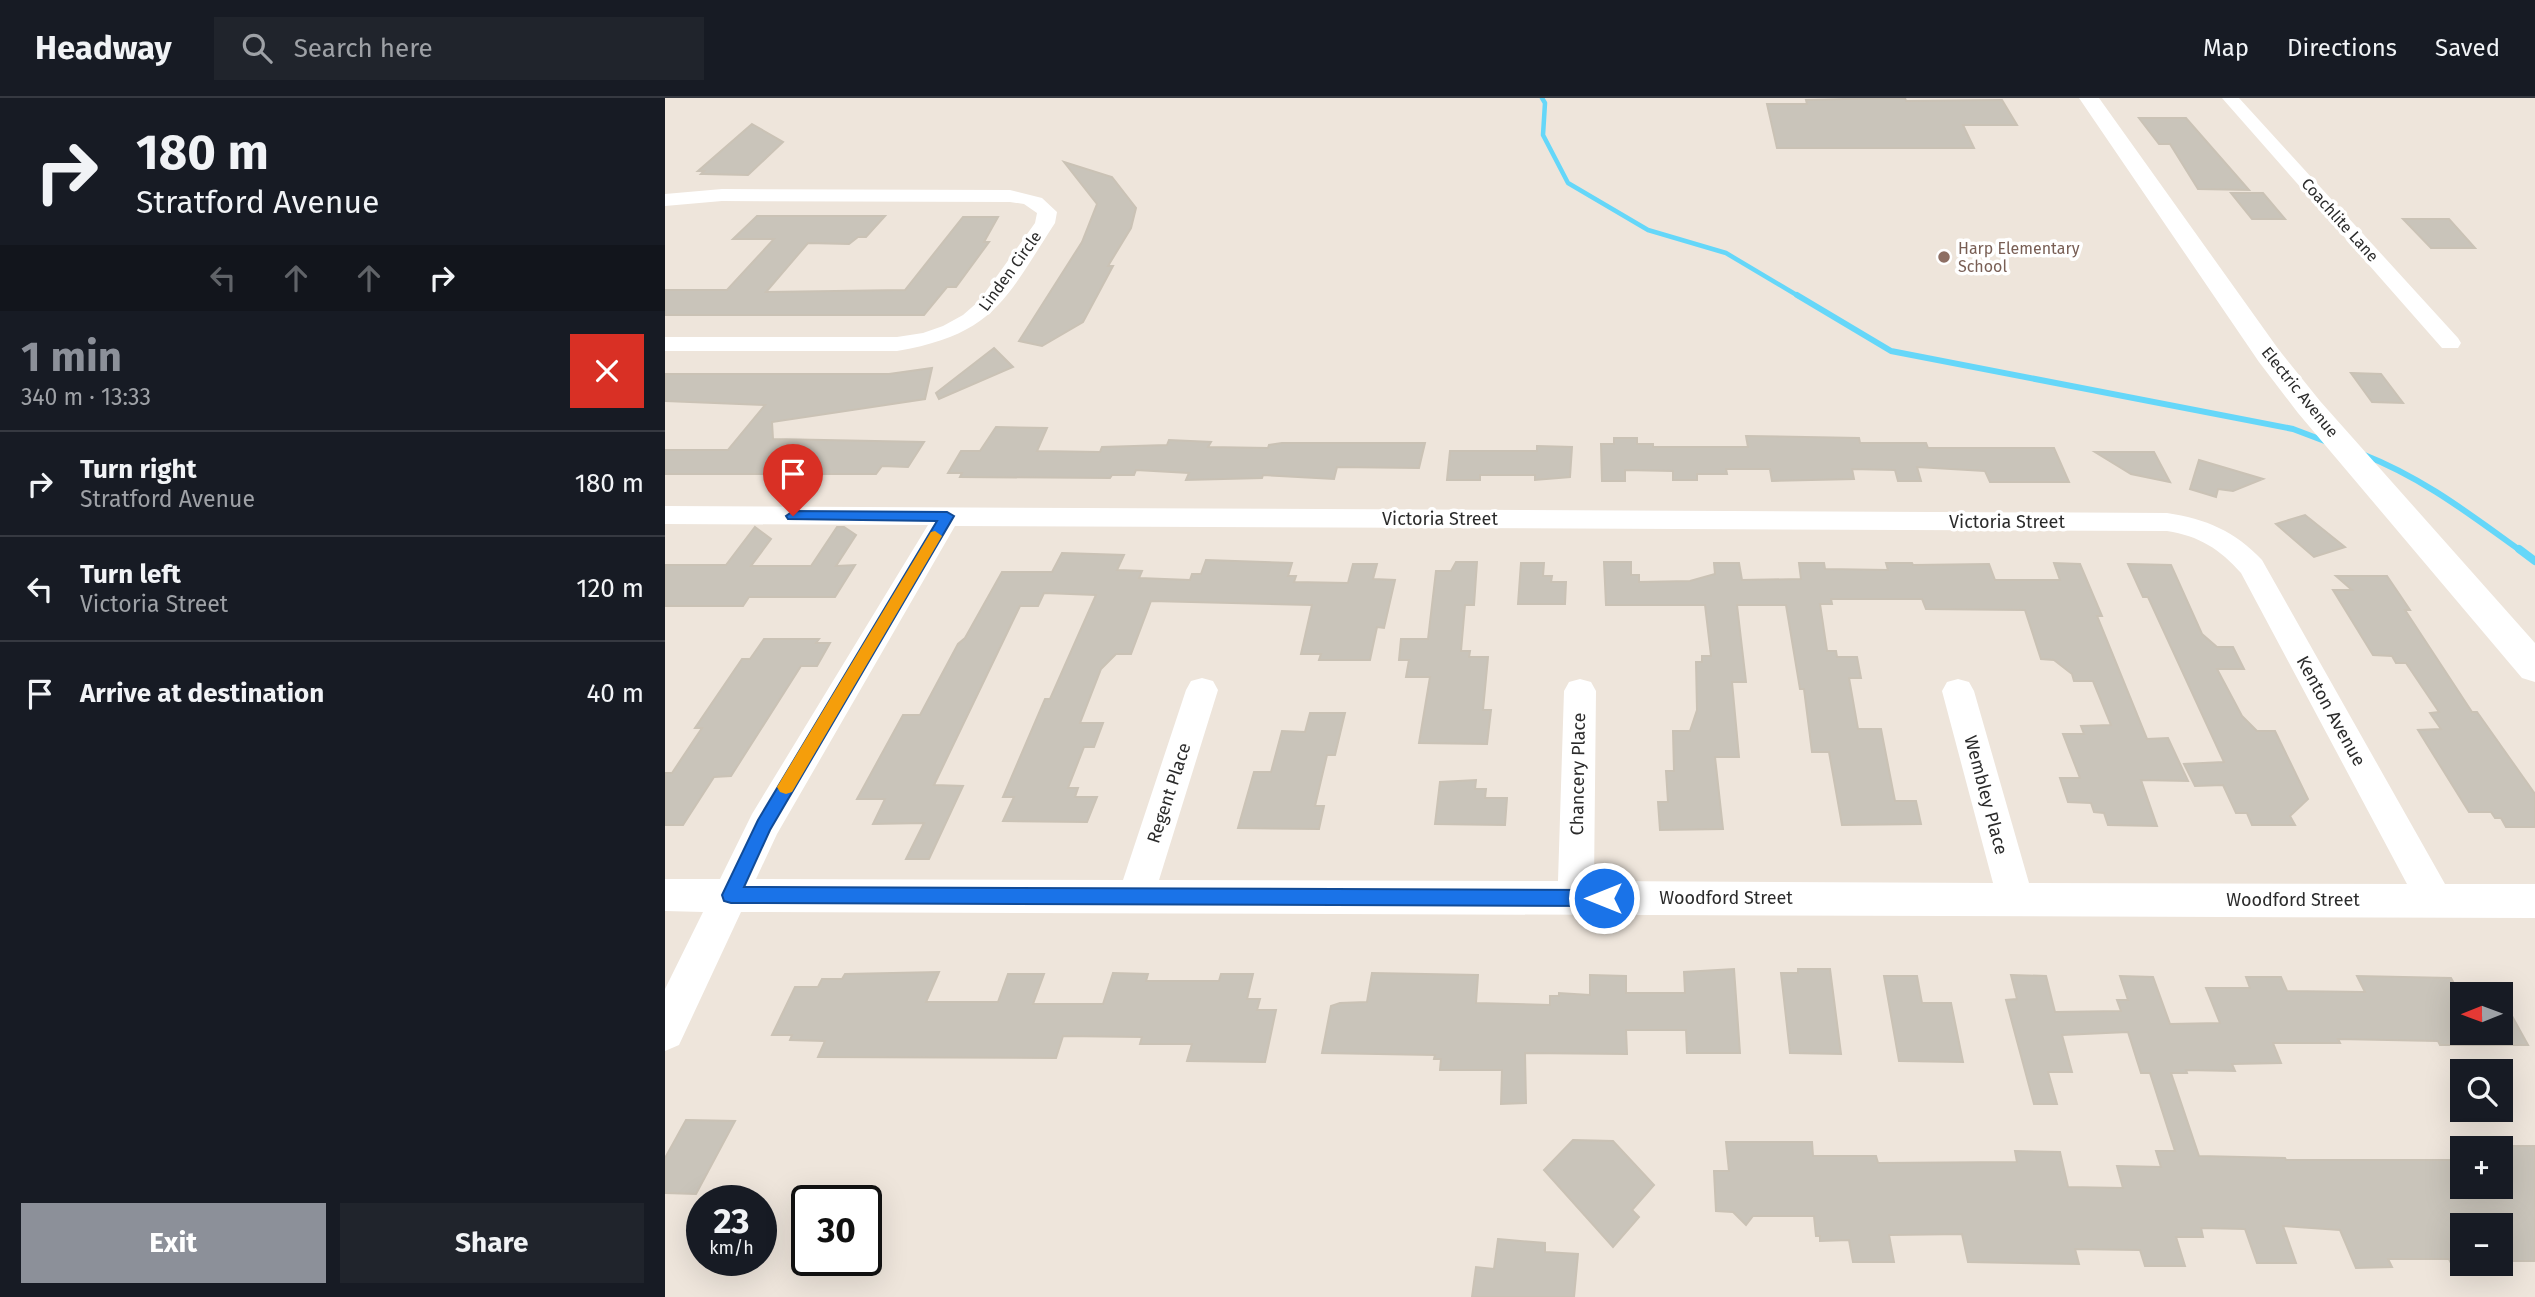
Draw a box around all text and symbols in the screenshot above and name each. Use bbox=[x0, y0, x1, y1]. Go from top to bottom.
search box bbox=[214, 17, 704, 80]
text: Headway bbox=[35, 28, 172, 68]
icon: search bbox=[238, 29, 276, 67]
text: Search here bbox=[294, 33, 433, 64]
text: Map bbox=[2203, 34, 2249, 62]
text: Directions bbox=[2287, 34, 2397, 62]
text: Saved bbox=[2435, 34, 2500, 62]
text: 180 m bbox=[136, 123, 269, 182]
icon: right bbox=[21, 126, 112, 217]
street label: Coachlite Lane bbox=[2298, 174, 2382, 266]
text: Stratford Avenue bbox=[136, 183, 380, 221]
street label: Linden Circle bbox=[975, 227, 1045, 315]
place label: Harp Elementary School bbox=[1958, 239, 2080, 276]
marker: Harp Elementary School bbox=[1936, 249, 1952, 265]
icon: left bbox=[204, 259, 242, 297]
icon: ahead bbox=[277, 259, 315, 297]
icon: ahead bbox=[350, 259, 388, 297]
icon: right bbox=[423, 259, 461, 297]
text: 1 min bbox=[21, 332, 122, 382]
button: close bbox=[570, 334, 644, 408]
street label: Electric Avenue bbox=[2258, 343, 2342, 441]
text: 340 m · 13:33 bbox=[21, 383, 151, 411]
pin bbox=[763, 444, 823, 516]
text: Turn right bbox=[80, 454, 197, 485]
icon: arrive bbox=[774, 455, 812, 493]
icon: right bbox=[21, 465, 59, 503]
text: 180 m bbox=[575, 468, 644, 499]
text: Stratford Avenue bbox=[80, 485, 255, 513]
street label: Victoria Street bbox=[1382, 508, 1498, 530]
street label: Victoria Street bbox=[1949, 511, 2065, 533]
text: Turn left bbox=[80, 559, 181, 590]
icon: left bbox=[21, 570, 59, 608]
text: 120 m bbox=[576, 573, 644, 604]
text: Victoria Street bbox=[80, 590, 228, 618]
street label: Kenton Avenue bbox=[2292, 652, 2370, 770]
icon: arrive bbox=[21, 675, 59, 713]
text: Arrive at destination bbox=[80, 678, 324, 709]
text: 40 m bbox=[586, 678, 644, 709]
street label: Chancery Place bbox=[1566, 712, 1590, 836]
street label: Wembley Place bbox=[1960, 733, 2012, 857]
street label: Regent Place bbox=[1142, 740, 1196, 846]
position arrow bbox=[1567, 861, 1641, 935]
street label: Woodford Street bbox=[1659, 887, 1793, 909]
street label: Woodford Street bbox=[2226, 889, 2360, 911]
north arrow bbox=[2450, 982, 2513, 1045]
map controls bbox=[2450, 982, 2513, 1276]
button: search bbox=[2450, 1059, 2513, 1122]
button: + bbox=[2450, 1136, 2513, 1199]
speed limit sign: 30 bbox=[791, 1185, 882, 1276]
text: 23 bbox=[713, 1200, 750, 1242]
button: Exit bbox=[21, 1203, 326, 1283]
button: Share bbox=[340, 1203, 644, 1283]
button: − bbox=[2450, 1213, 2513, 1276]
text: km/h bbox=[709, 1237, 754, 1259]

